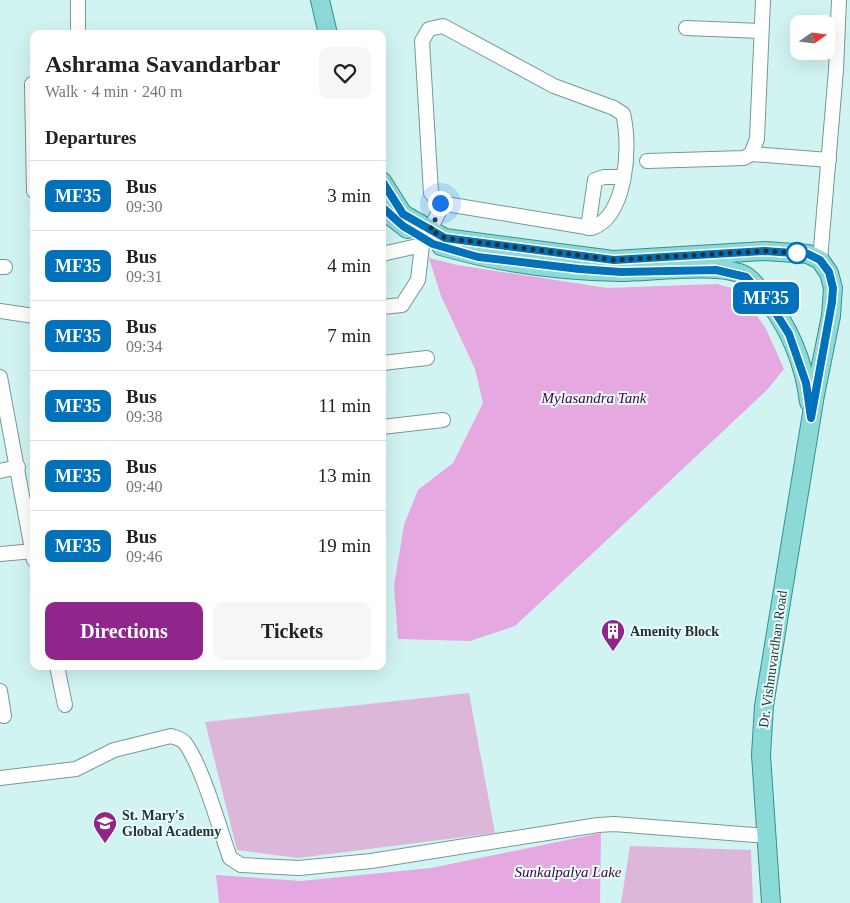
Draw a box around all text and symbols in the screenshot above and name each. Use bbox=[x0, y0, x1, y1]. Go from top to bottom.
north arrow bbox=[790, 15, 835, 60]
map controls bbox=[790, 15, 835, 60]
button: heart bbox=[319, 47, 371, 99]
text: Ashrama Savandarbar bbox=[45, 51, 280, 77]
text: Walk · 4 min · 240 m bbox=[45, 83, 182, 100]
text: Departures bbox=[45, 127, 136, 148]
text: Bus bbox=[126, 176, 157, 197]
text: 3 min bbox=[327, 185, 371, 206]
text: MF35 bbox=[55, 186, 101, 206]
your location bbox=[428, 191, 453, 216]
text: 09:30 bbox=[126, 198, 162, 215]
unlabelled marker bbox=[786, 242, 808, 264]
text: Bus bbox=[126, 246, 157, 267]
text: 4 min bbox=[327, 255, 371, 276]
text: MF35 bbox=[55, 256, 101, 276]
text: 09:31 bbox=[126, 268, 162, 285]
line badge: MF35 bbox=[731, 282, 801, 314]
text: MF35 bbox=[743, 288, 789, 308]
text: Bus bbox=[126, 316, 157, 337]
text: 7 min bbox=[327, 325, 371, 346]
text: MF35 bbox=[55, 326, 101, 346]
text: 09:34 bbox=[126, 338, 162, 355]
text: Bus bbox=[126, 386, 157, 407]
water label: Mylasandra Tank bbox=[541, 390, 647, 406]
text: 11 min bbox=[318, 395, 371, 416]
text: MF35 bbox=[55, 396, 101, 416]
text: 09:38 bbox=[126, 408, 162, 425]
text: Bus bbox=[126, 456, 157, 477]
text: 13 min bbox=[318, 465, 371, 486]
text: MF35 bbox=[55, 466, 101, 486]
text: 09:40 bbox=[126, 478, 162, 495]
text: Bus bbox=[126, 526, 157, 547]
text: 19 min bbox=[318, 535, 371, 556]
text: MF35 bbox=[55, 536, 101, 556]
text: 09:46 bbox=[126, 548, 162, 565]
street label: Dr. Vishnuvardhan Road bbox=[756, 589, 790, 729]
button: Directions bbox=[45, 602, 203, 660]
button: Tickets bbox=[213, 602, 371, 660]
building icon: Amenity Block bbox=[600, 618, 626, 652]
place label: Amenity Block bbox=[630, 624, 719, 639]
place label: St. Mary's Global Academy bbox=[122, 808, 221, 839]
school or university icon: St. Mary's Global Academy bbox=[92, 810, 118, 844]
water label: Sunkalpalya Lake bbox=[514, 864, 622, 880]

